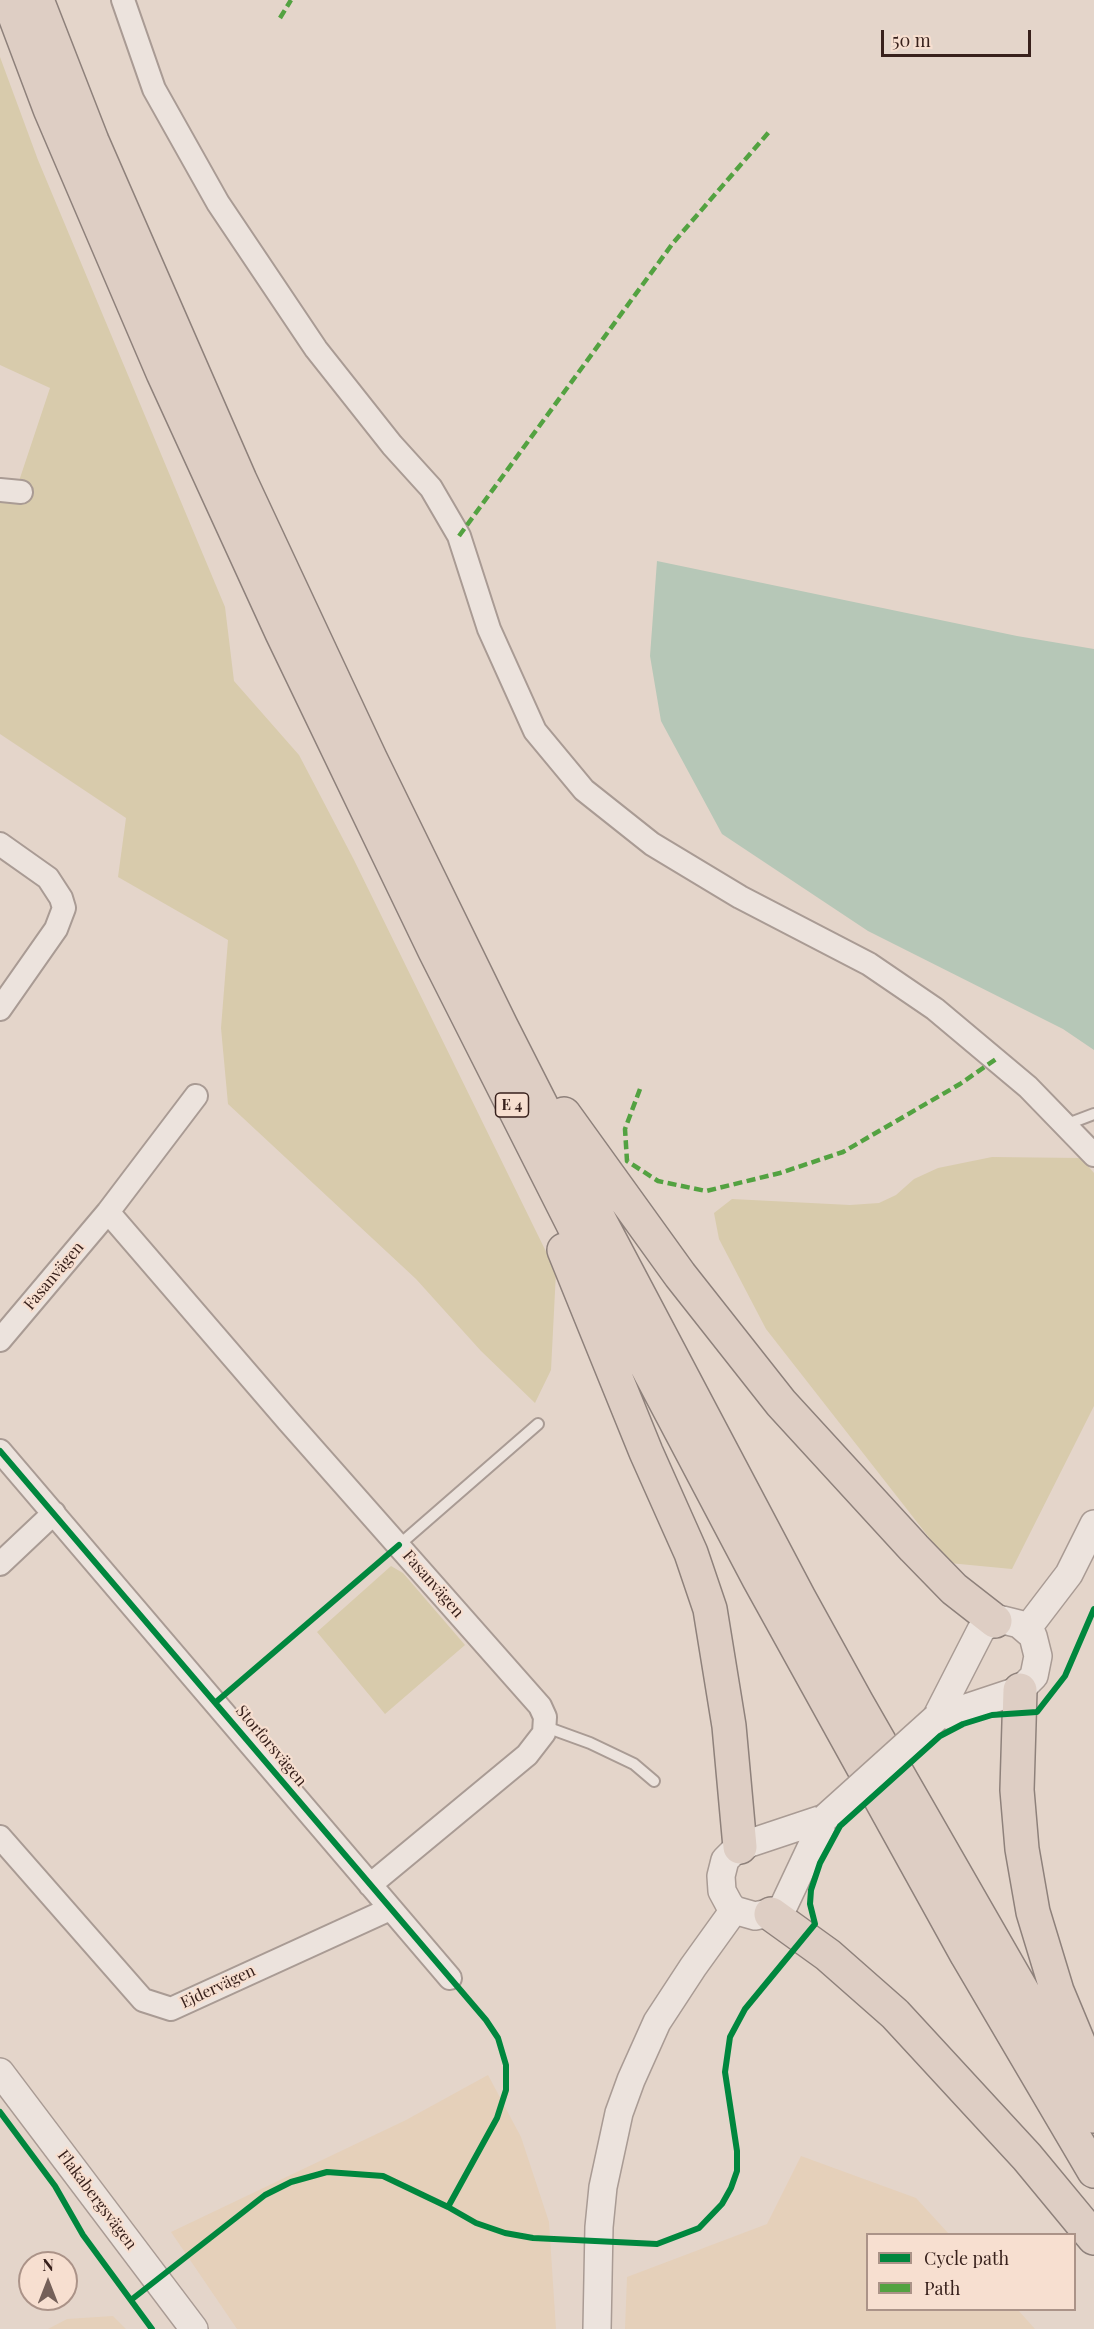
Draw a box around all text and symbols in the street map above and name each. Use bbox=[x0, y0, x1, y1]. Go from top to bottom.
scale bar bbox=[884, 18, 1034, 56]
text: 50 m bbox=[892, 28, 931, 52]
road number: E 4 bbox=[496, 1093, 528, 1117]
street label: Fasanvägen bbox=[20, 1238, 88, 1314]
street label: Fasanvägen bbox=[399, 1546, 467, 1622]
street label: Storforsvägen bbox=[232, 1702, 310, 1790]
street label: Ejdervägen bbox=[178, 1961, 258, 2013]
street label: Flakabergsvägen bbox=[53, 2146, 141, 2254]
legend bbox=[866, 2233, 1076, 2311]
text: Cycle path bbox=[924, 2246, 1009, 2270]
north arrow bbox=[18, 2251, 78, 2311]
text: N bbox=[42, 2254, 54, 2275]
text: Path bbox=[924, 2276, 960, 2300]

